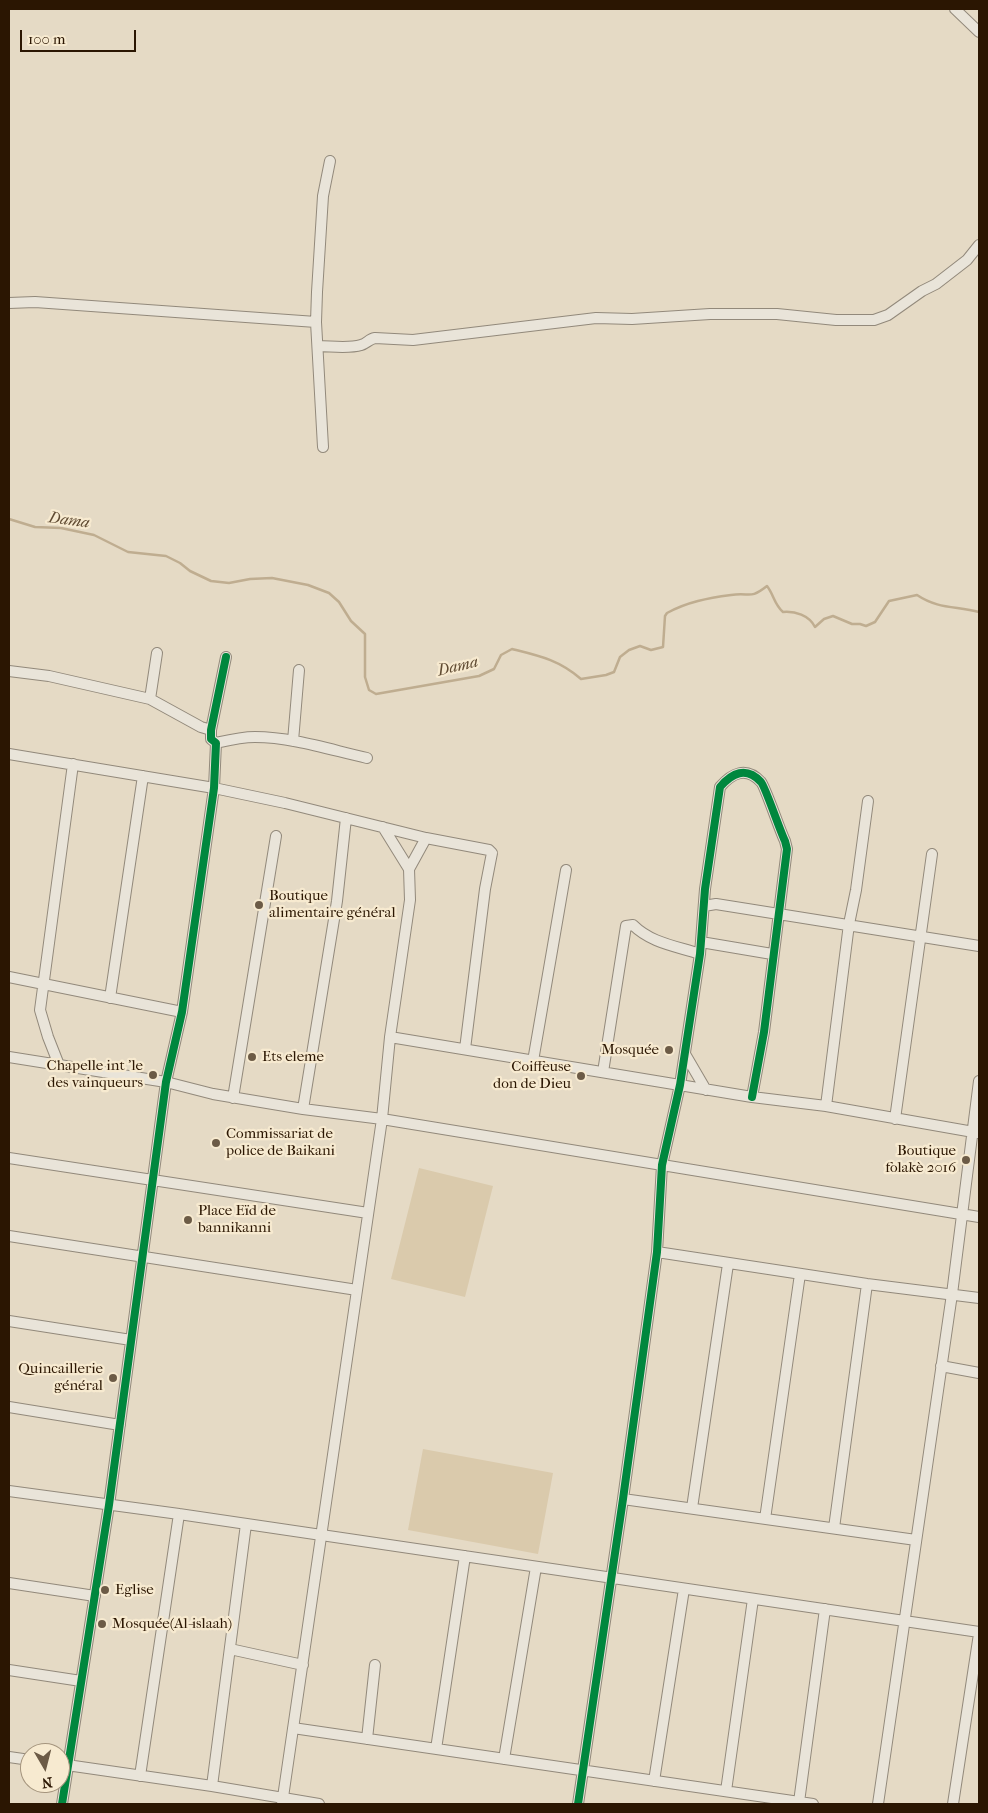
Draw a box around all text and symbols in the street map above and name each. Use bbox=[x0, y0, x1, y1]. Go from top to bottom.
scale bar bbox=[22, 20, 139, 52]
text: 100 m bbox=[28, 30, 66, 48]
water label: Dama bbox=[47, 509, 91, 533]
water label: Dama bbox=[436, 653, 480, 681]
place label: Boutique alimentaire général bbox=[269, 887, 396, 922]
marker: Boutique alimentaire général bbox=[253, 899, 265, 911]
place label: Mosquée bbox=[601, 1041, 659, 1059]
marker: Mosquée bbox=[663, 1044, 675, 1056]
place label: Ets eleme bbox=[262, 1048, 324, 1066]
marker: Ets eleme bbox=[246, 1051, 258, 1063]
place label: Chapelle int 'le des vainqueurs bbox=[47, 1057, 143, 1092]
place label: Coiffeuse don de Dieu bbox=[493, 1058, 571, 1093]
marker: Chapelle int 'le des vainqueurs bbox=[147, 1069, 159, 1081]
marker: Coiffeuse don de Dieu bbox=[575, 1070, 587, 1082]
place label: Commissariat de police de Baikani bbox=[226, 1125, 335, 1160]
marker: Commissariat de police de Baikani bbox=[210, 1137, 222, 1149]
place label: Boutique folakè 2016 bbox=[885, 1142, 956, 1177]
marker: Boutique folakè 2016 bbox=[960, 1154, 972, 1166]
place label: Place Eïd de bannikanni bbox=[198, 1202, 276, 1237]
marker: Place Eïd de bannikanni bbox=[182, 1214, 194, 1226]
place label: Quincaillerie général bbox=[18, 1360, 103, 1395]
marker: Quincaillerie général bbox=[107, 1372, 119, 1384]
place label: Eglise bbox=[115, 1581, 154, 1599]
marker: Eglise bbox=[99, 1584, 111, 1596]
place label: Mosquée(Al-islaah) bbox=[112, 1615, 232, 1633]
marker: Mosquée(Al-islaah) bbox=[96, 1618, 108, 1630]
north arrow bbox=[20, 1743, 70, 1793]
text: N bbox=[41, 1773, 53, 1792]

